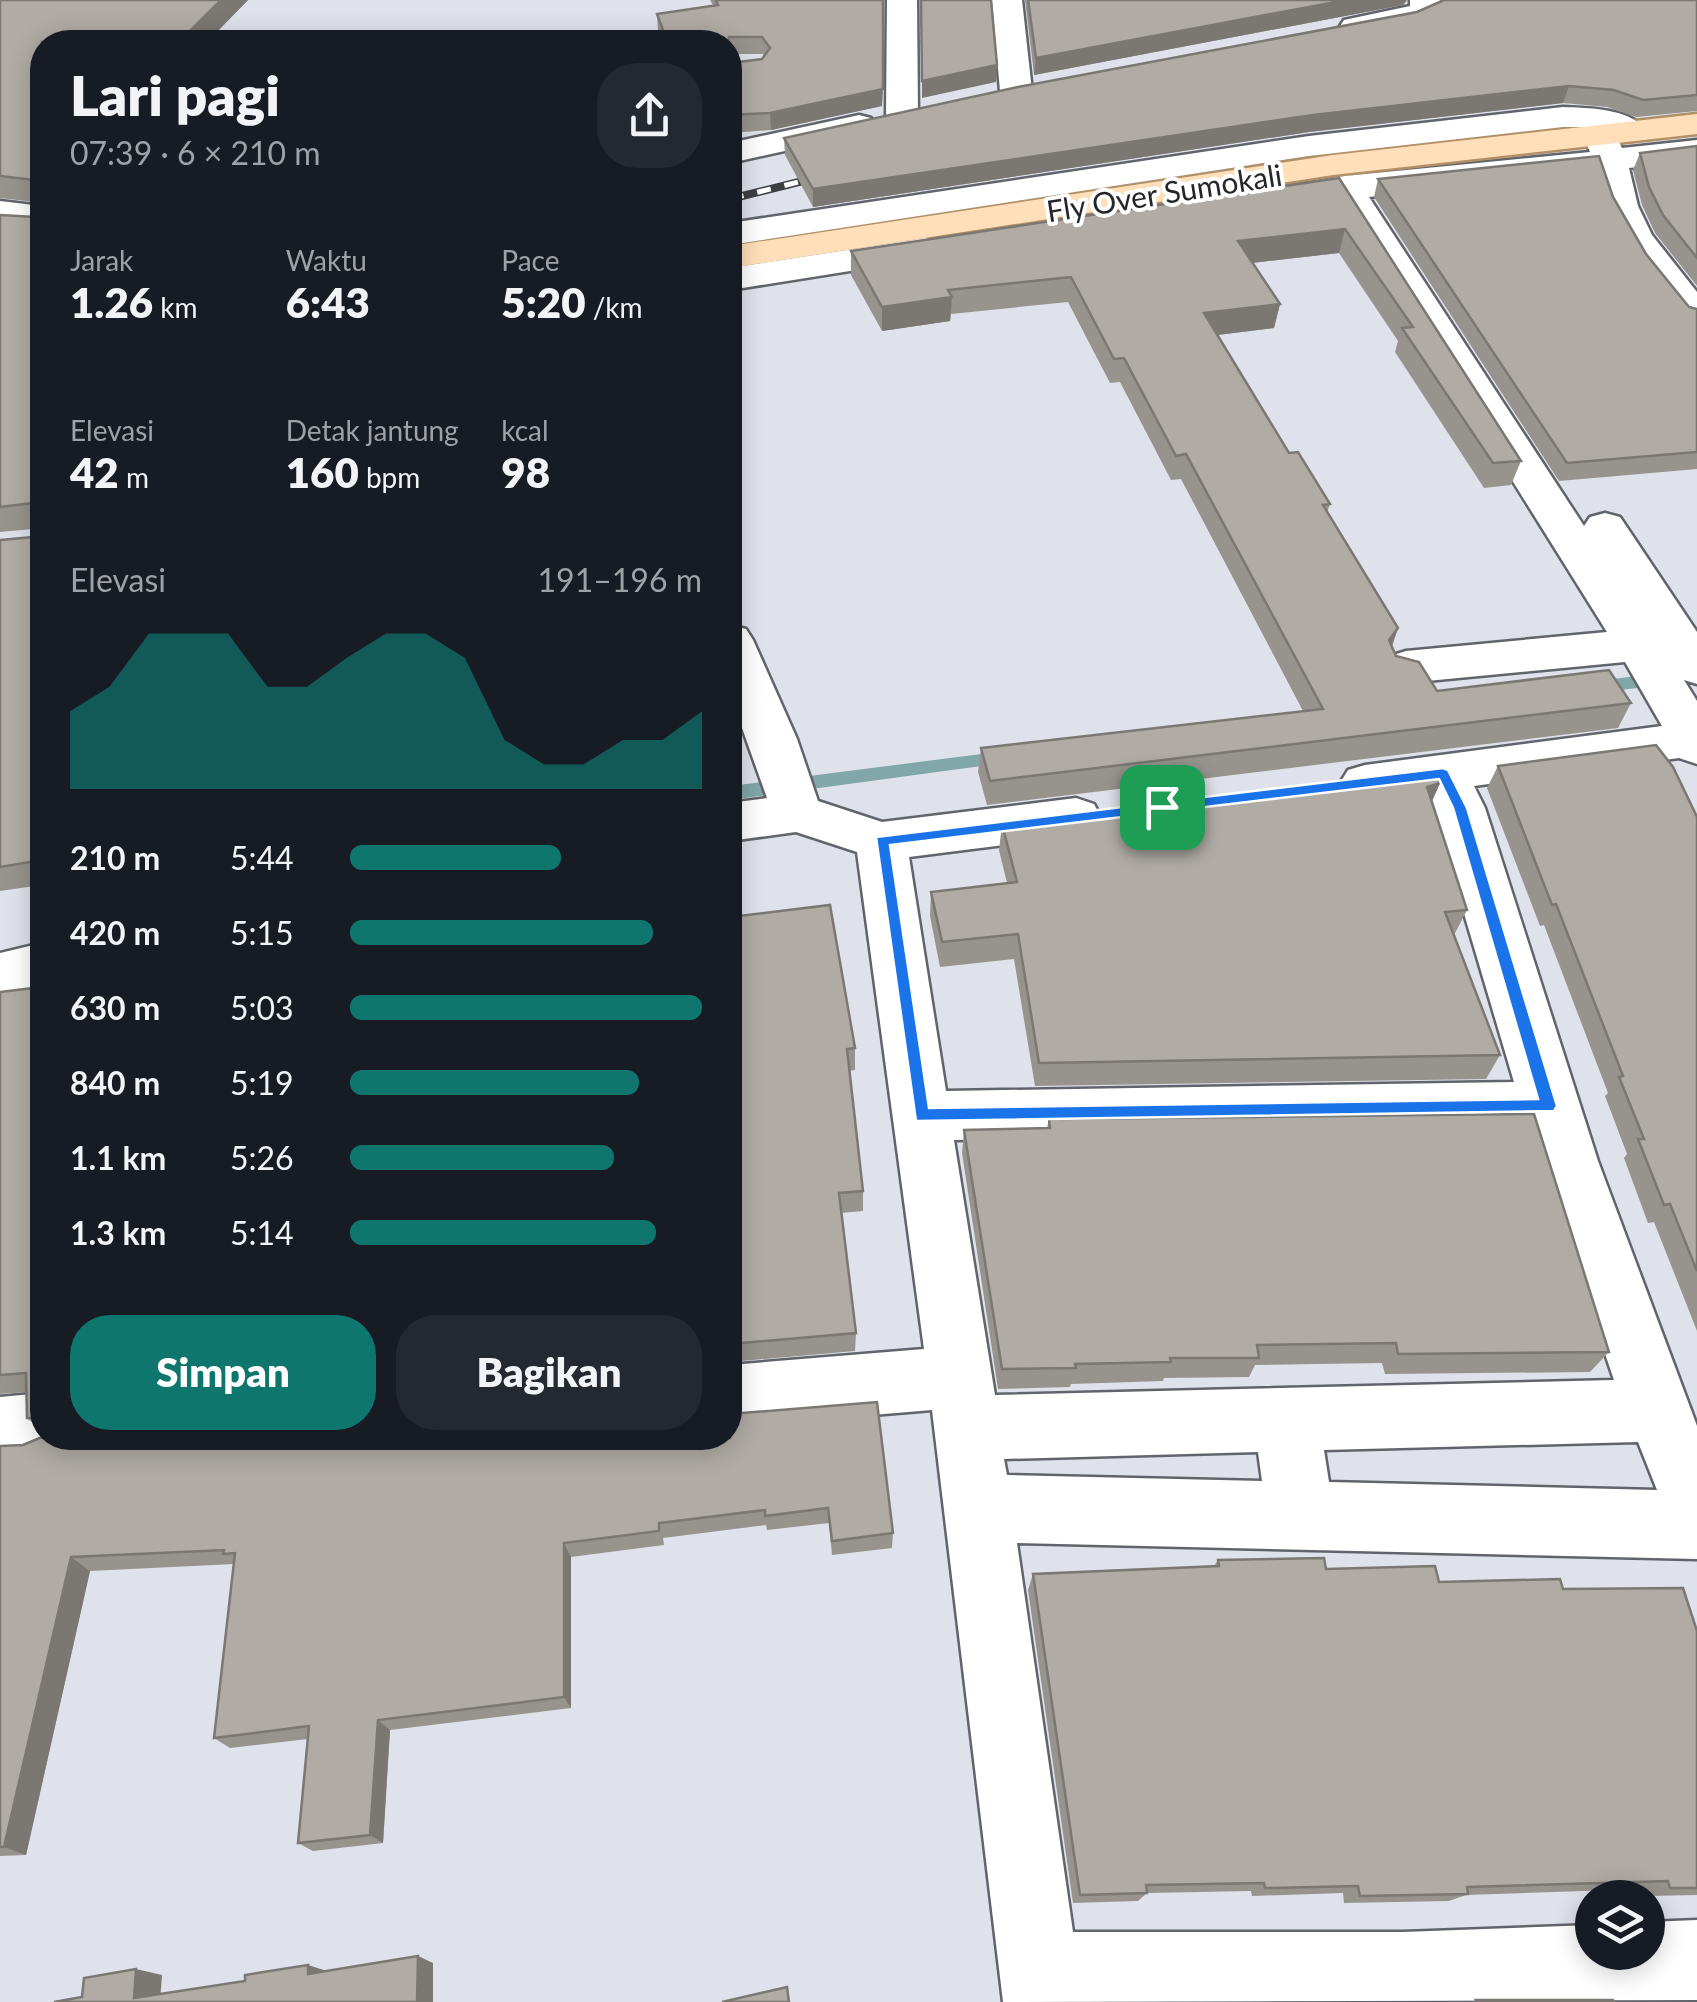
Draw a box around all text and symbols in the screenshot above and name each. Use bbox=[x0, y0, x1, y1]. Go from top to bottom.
text: Lari pagi bbox=[70, 62, 280, 128]
button: share bbox=[597, 63, 702, 168]
text: 07:39 · 6 × 210 m bbox=[70, 133, 321, 172]
street label: Fly Over Sumokali bbox=[1044, 156, 1284, 228]
text: Jarak bbox=[70, 243, 133, 277]
text: Waktu bbox=[286, 243, 367, 277]
text: Pace bbox=[501, 243, 560, 277]
text: 1.26 bbox=[70, 277, 153, 327]
text: 6:43 bbox=[286, 277, 370, 327]
text: 5:20 bbox=[501, 277, 586, 327]
text: km bbox=[153, 290, 198, 324]
text: /km bbox=[586, 290, 643, 324]
text: Elevasi bbox=[70, 413, 154, 447]
text: Detak jantung bbox=[286, 413, 459, 447]
text: kcal bbox=[501, 413, 549, 447]
text: 42 bbox=[70, 447, 119, 497]
text: 160 bbox=[286, 447, 359, 497]
text: 98 bbox=[501, 447, 550, 497]
text: m bbox=[119, 460, 149, 494]
text: bpm bbox=[359, 460, 420, 494]
text: Elevasi bbox=[70, 560, 166, 599]
text: 191–196 m bbox=[538, 560, 702, 599]
pin bbox=[1120, 765, 1205, 850]
icon: arrive bbox=[1135, 780, 1190, 835]
text: 210 m bbox=[70, 838, 160, 877]
text: 5:44 bbox=[230, 838, 294, 877]
text: 420 m bbox=[70, 913, 160, 952]
text: 5:15 bbox=[230, 913, 294, 952]
text: 630 m bbox=[70, 988, 160, 1027]
text: 5:03 bbox=[230, 988, 294, 1027]
text: 840 m bbox=[70, 1063, 160, 1102]
text: 5:19 bbox=[230, 1063, 294, 1102]
text: 1.1 km bbox=[70, 1138, 166, 1177]
text: 5:26 bbox=[230, 1138, 294, 1177]
text: 1.3 km bbox=[70, 1213, 166, 1252]
text: 5:14 bbox=[230, 1213, 294, 1252]
button: Simpan bbox=[70, 1315, 376, 1430]
button: Bagikan bbox=[396, 1315, 702, 1430]
map controls bbox=[1575, 1880, 1665, 1970]
button: layers bbox=[1575, 1880, 1665, 1970]

